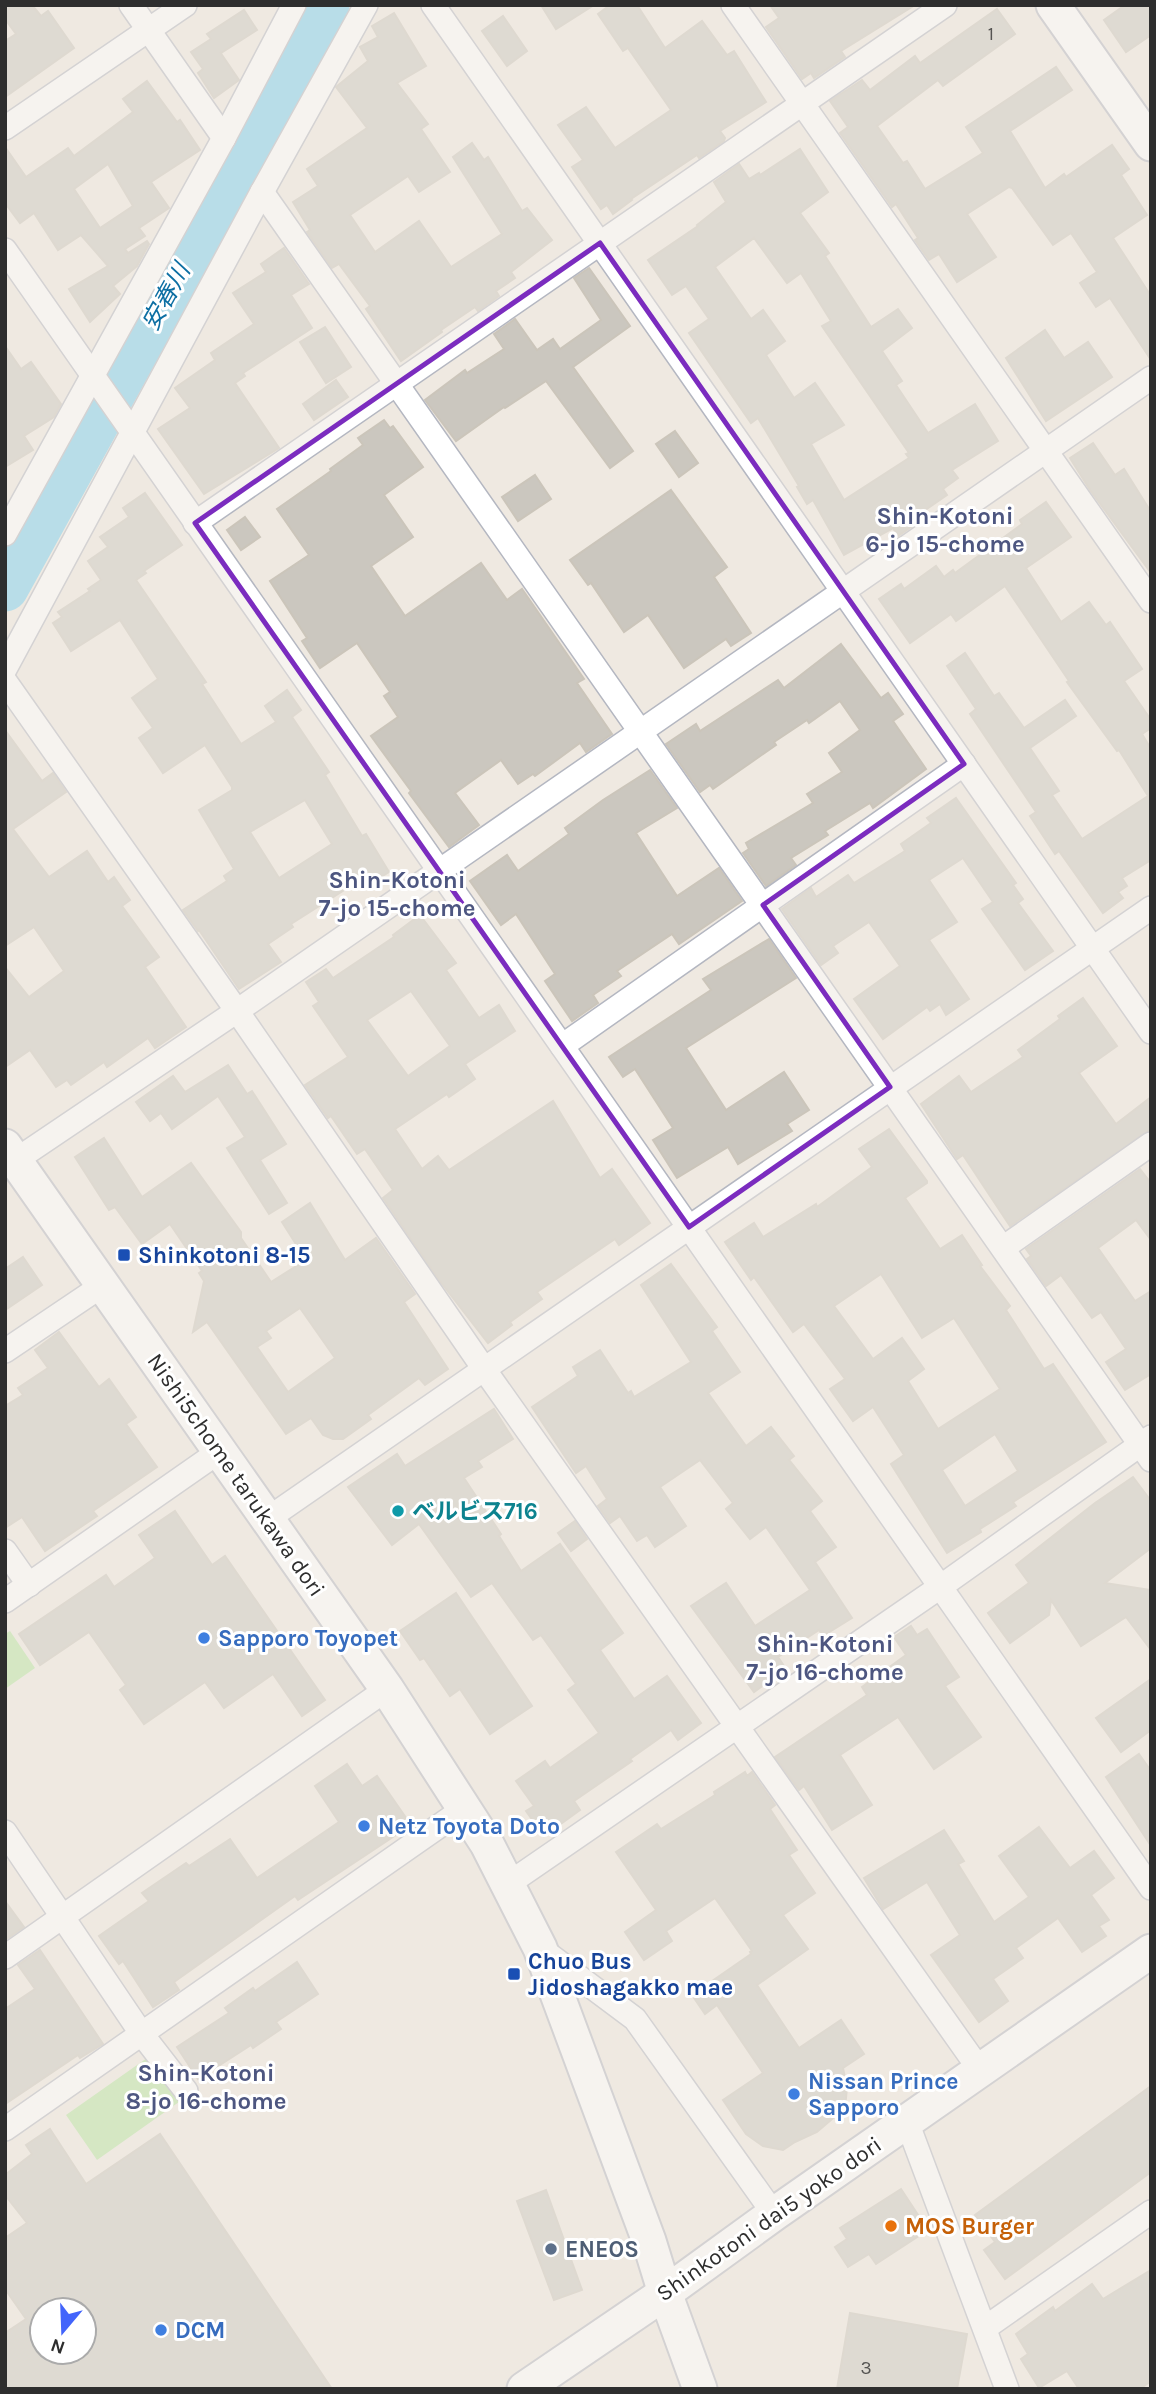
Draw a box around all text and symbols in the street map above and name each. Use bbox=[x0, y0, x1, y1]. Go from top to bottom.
house number: 1 bbox=[988, 23, 994, 45]
water label: 安春川 bbox=[136, 256, 197, 335]
district label: Shin-Kotoni 6-jo 15-chome bbox=[865, 502, 1025, 558]
district label: Shin-Kotoni 7-jo 15-chome bbox=[319, 866, 475, 922]
place label: Shinkotoni 8-15 bbox=[138, 1242, 310, 1269]
marker: Shinkotoni 8-15 bbox=[116, 1247, 132, 1263]
street label: Nishi5chome tarukawa dori bbox=[142, 1348, 330, 1602]
place label: ベルビス716 bbox=[412, 1498, 538, 1525]
marker: ベルビス716 bbox=[390, 1503, 406, 1519]
place label: Sapporo Toyopet bbox=[218, 1625, 398, 1652]
marker: Sapporo Toyopet bbox=[196, 1630, 212, 1646]
district label: Shin-Kotoni 7-jo 16-chome bbox=[746, 1630, 904, 1686]
place label: Netz Toyota Doto bbox=[378, 1813, 560, 1840]
marker: Netz Toyota Doto bbox=[356, 1818, 372, 1834]
place label: Chuo Bus Jidoshagakko mae bbox=[528, 1948, 733, 2001]
marker: Chuo Bus Jidoshagakko mae bbox=[506, 1966, 522, 1982]
district label: Shin-Kotoni 8-jo 16-chome bbox=[125, 2059, 287, 2115]
place label: Nissan Prince Sapporo bbox=[808, 2068, 959, 2121]
marker: Nissan Prince Sapporo bbox=[786, 2086, 802, 2102]
street label: Shinkotoni dai5 yoko dori bbox=[651, 2131, 887, 2307]
place label: MOS Burger bbox=[905, 2213, 1034, 2240]
marker: MOS Burger bbox=[883, 2218, 899, 2234]
place label: ENEOS bbox=[565, 2236, 639, 2263]
marker: ENEOS bbox=[543, 2241, 559, 2257]
north arrow bbox=[28, 2296, 98, 2366]
place label: DCM bbox=[175, 2317, 225, 2344]
marker: DCM bbox=[153, 2322, 169, 2338]
text: N bbox=[48, 2334, 68, 2359]
house number: 3 bbox=[860, 2357, 872, 2379]

